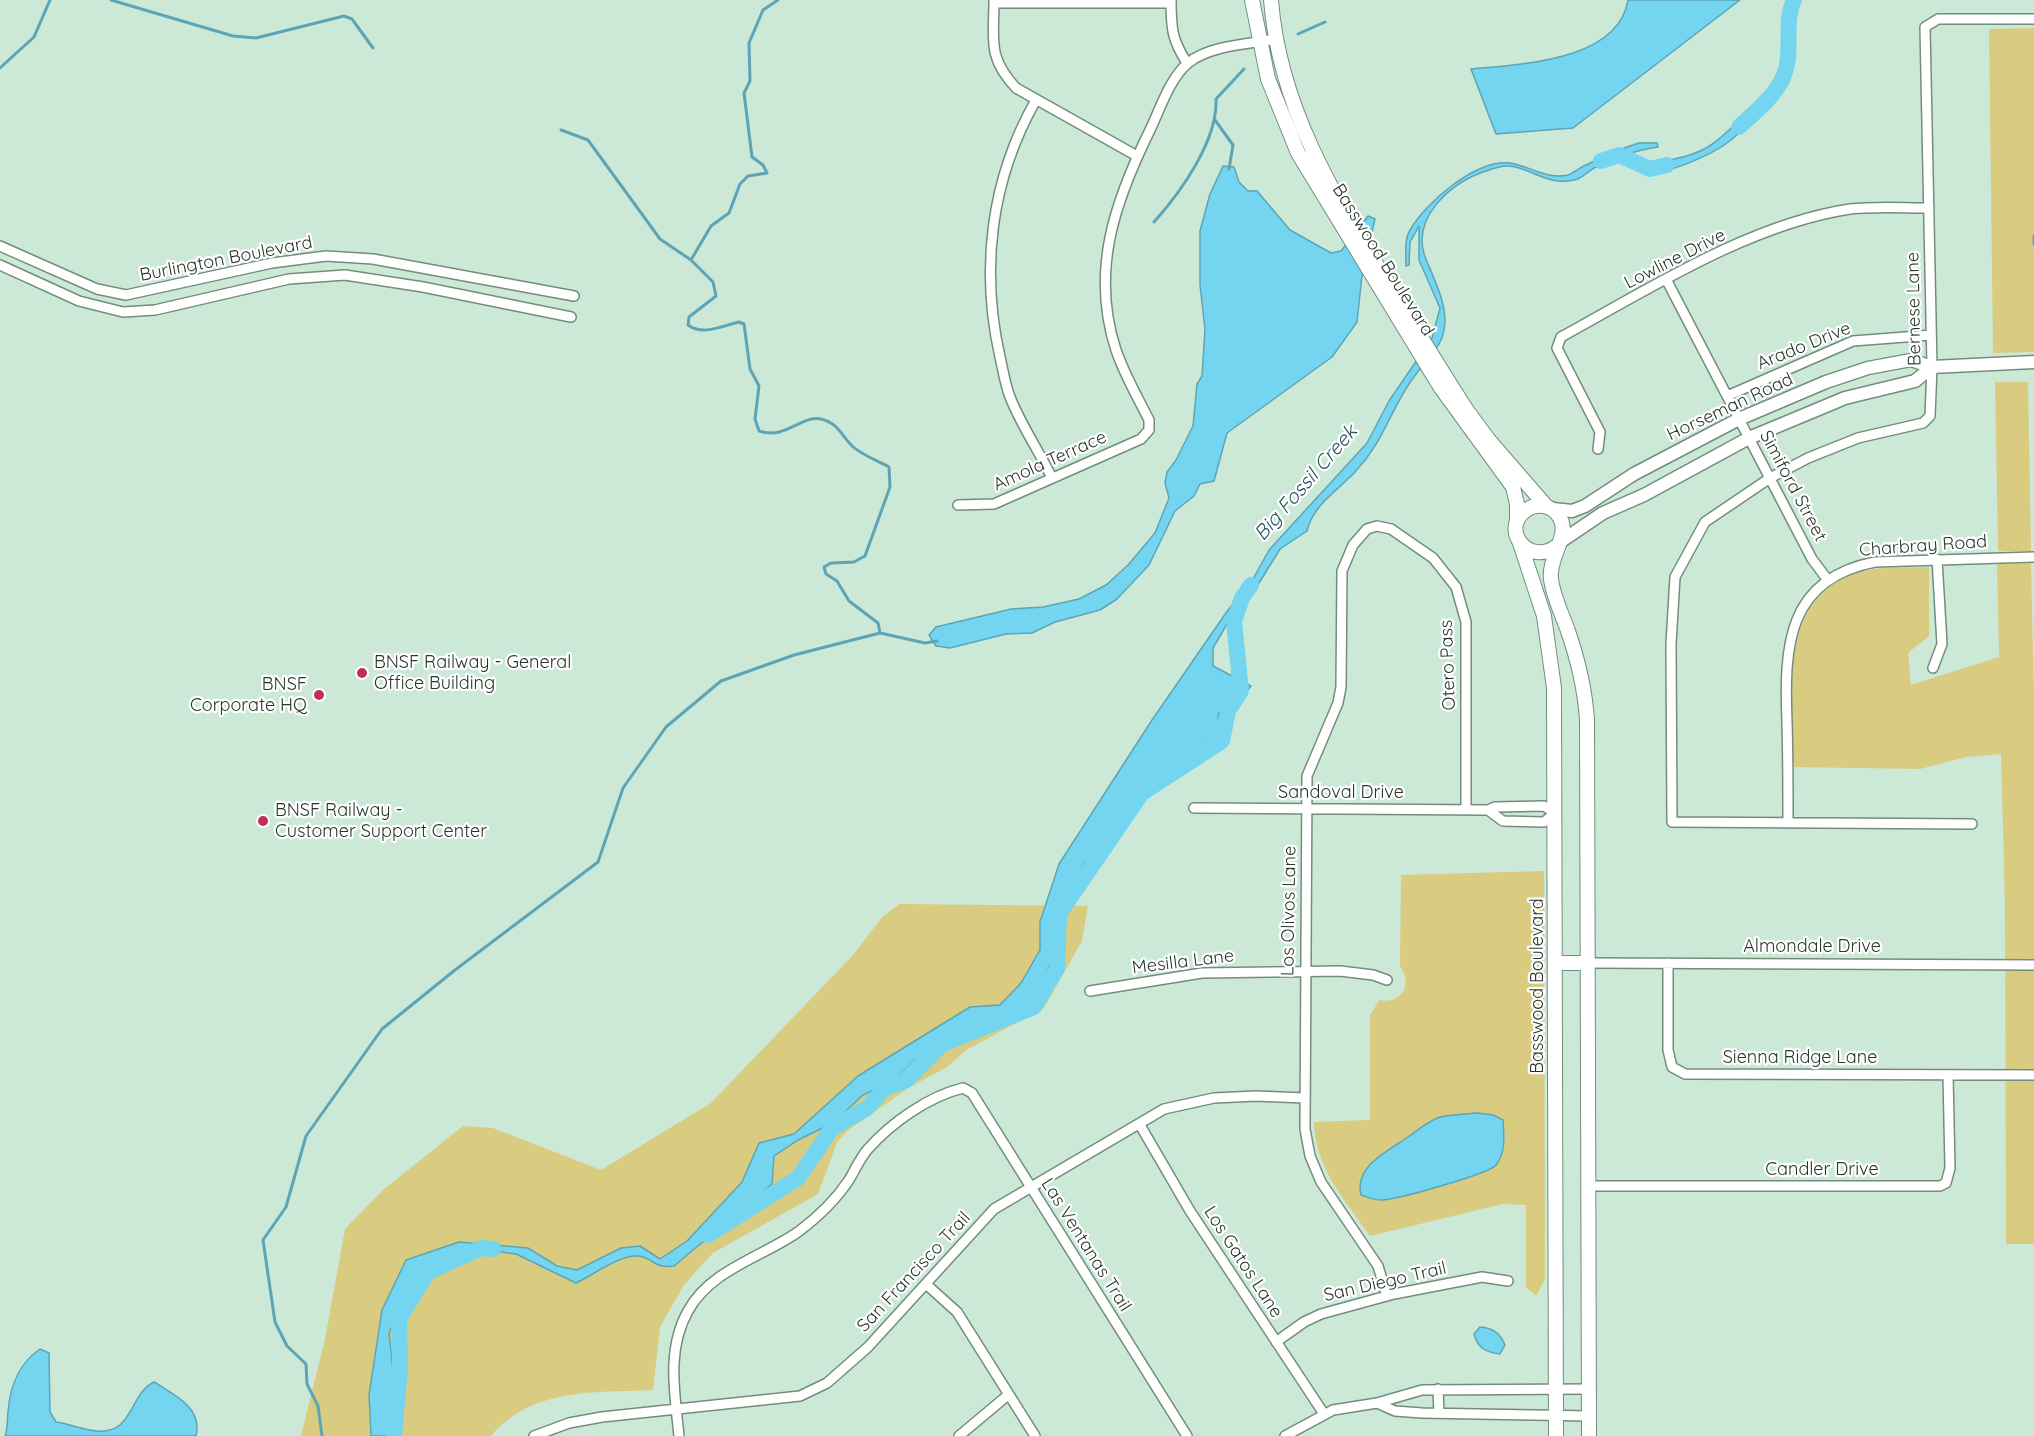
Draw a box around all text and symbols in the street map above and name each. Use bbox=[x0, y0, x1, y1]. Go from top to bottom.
street label: Basswood Boulevard bbox=[1327, 180, 1439, 340]
street label: Lowline Drive bbox=[1621, 224, 1729, 294]
street label: Burlington Boulevard bbox=[138, 232, 314, 286]
street label: Bernese Lane bbox=[1902, 252, 1926, 366]
street label: Arado Drive bbox=[1754, 317, 1854, 375]
street label: Horseman Road bbox=[1664, 368, 1796, 446]
water label: Big Fossil Creek bbox=[1249, 420, 1363, 546]
street label: Amola Terrace bbox=[990, 426, 1110, 496]
street label: Simiford Street bbox=[1755, 427, 1831, 545]
street label: Charbray Road bbox=[1858, 531, 1988, 561]
street label: Otero Pass bbox=[1436, 619, 1460, 711]
place label: BNSF Railway - General Office Building bbox=[374, 652, 571, 694]
marker: BNSF Railway - General Office Building bbox=[355, 666, 369, 680]
place label: BNSF Corporate HQ bbox=[190, 674, 307, 716]
marker: BNSF Corporate HQ bbox=[312, 688, 326, 702]
street label: Sandoval Drive bbox=[1278, 782, 1404, 804]
place label: BNSF Railway - Customer Support Center bbox=[275, 800, 487, 842]
marker: BNSF Railway - Customer Support Center bbox=[256, 814, 270, 828]
street label: Los Olivos Lane bbox=[1277, 846, 1301, 976]
street label: Basswood Boulevard bbox=[1527, 898, 1549, 1074]
street label: Almondale Drive bbox=[1743, 936, 1881, 958]
street label: Mesilla Lane bbox=[1131, 945, 1235, 979]
street label: Sienna Ridge Lane bbox=[1723, 1047, 1877, 1069]
street label: Candler Drive bbox=[1765, 1159, 1879, 1181]
street label: Las Ventanas Trail bbox=[1036, 1174, 1136, 1316]
street label: Los Gatos Lane bbox=[1199, 1202, 1287, 1322]
street label: San Francisco Trail bbox=[853, 1207, 975, 1337]
street label: San Diego Trail bbox=[1322, 1257, 1448, 1307]

